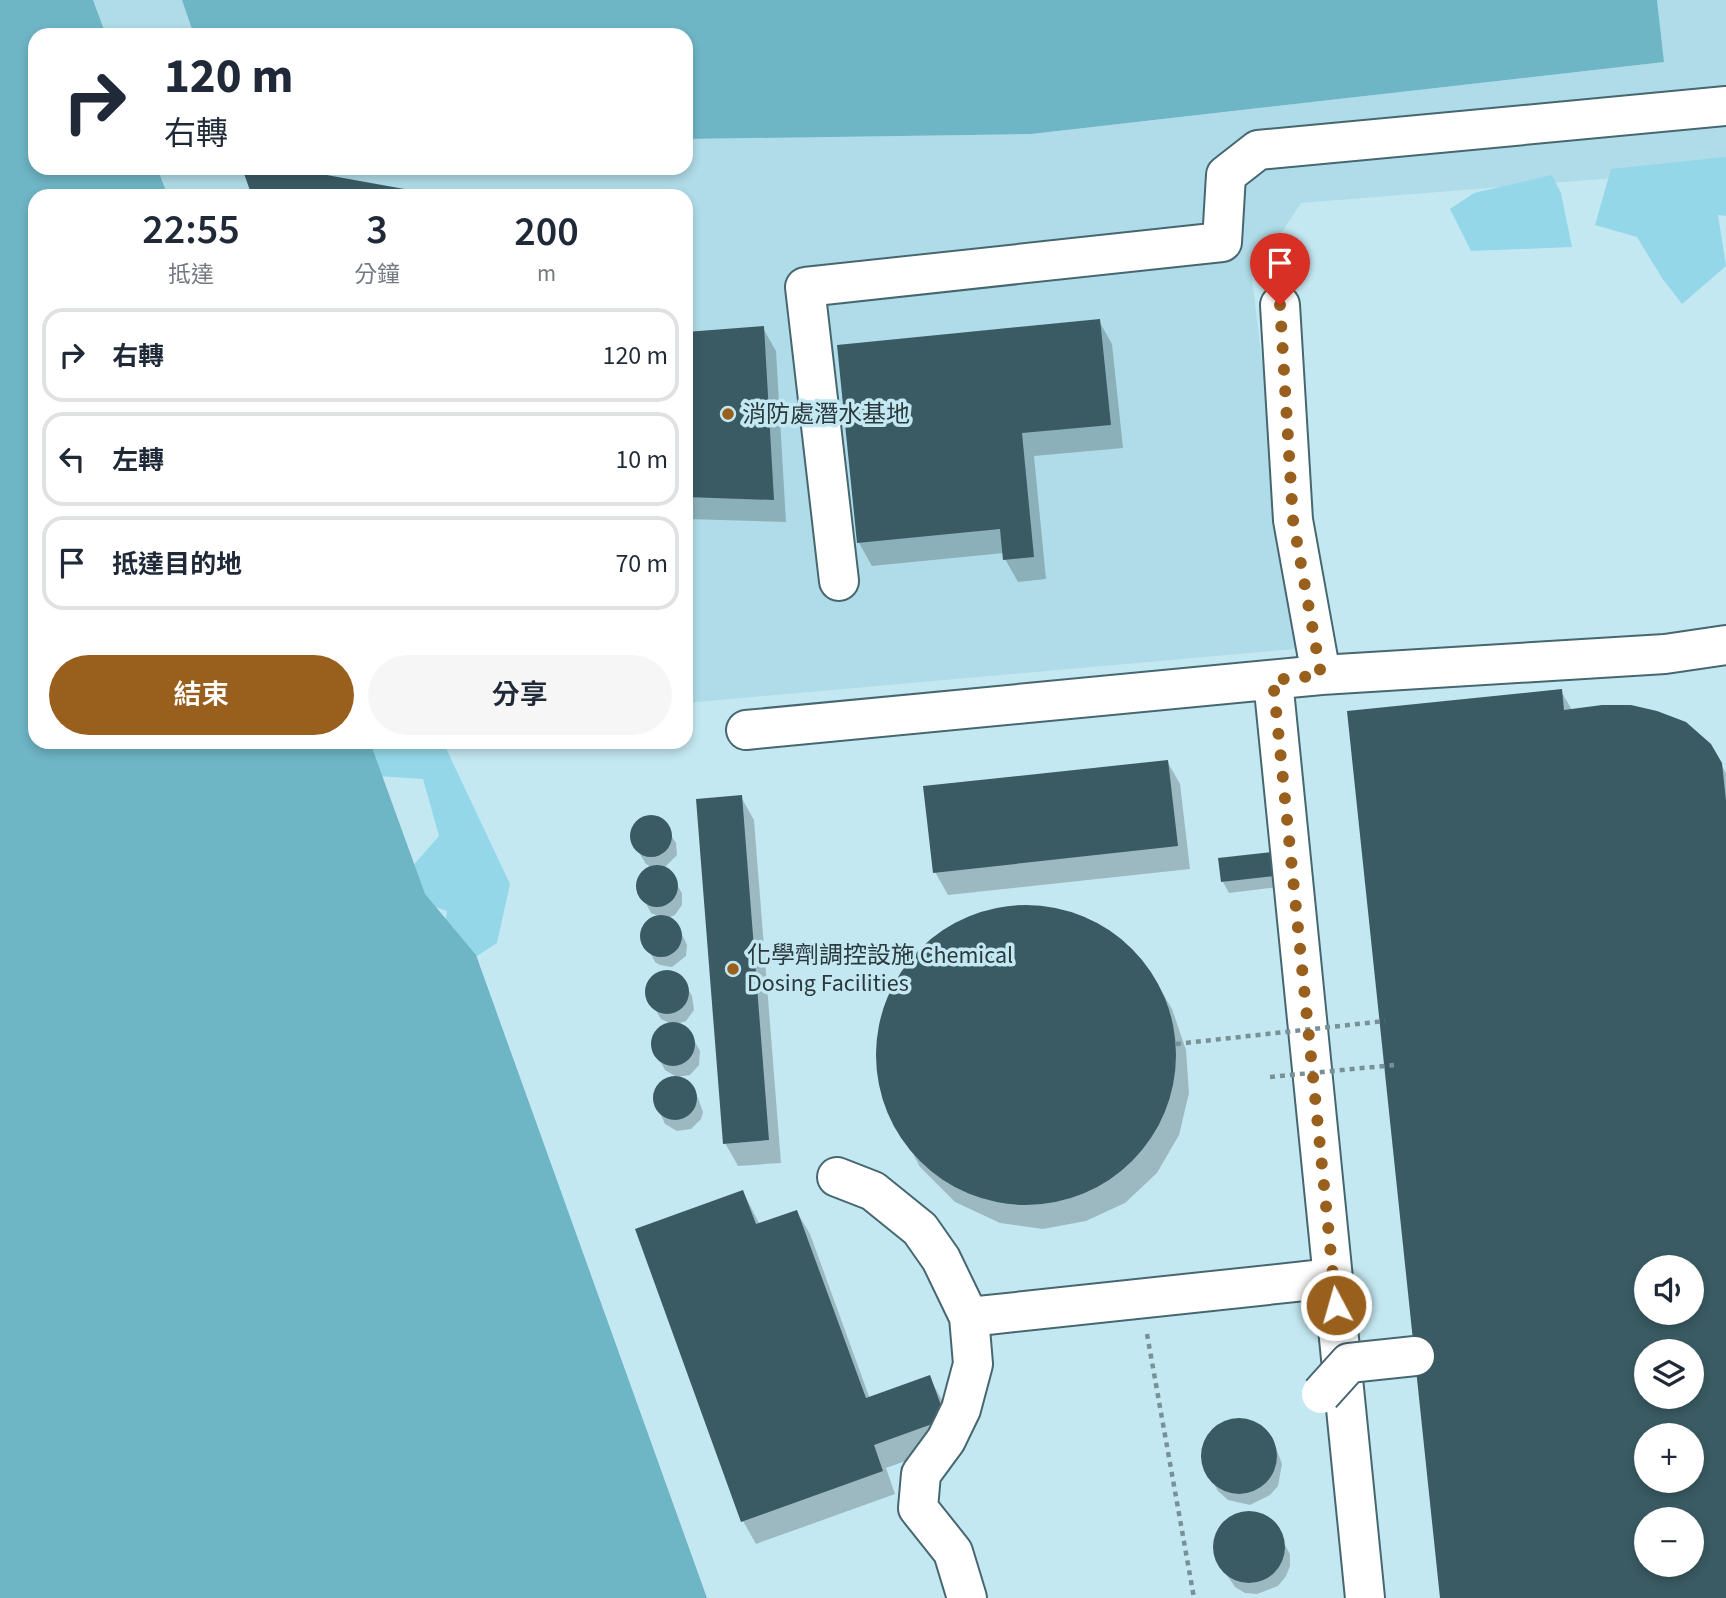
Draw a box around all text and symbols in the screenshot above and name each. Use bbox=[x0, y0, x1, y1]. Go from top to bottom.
text: 120 m bbox=[164, 42, 293, 112]
icon: right bbox=[49, 56, 140, 147]
text: 右轉 bbox=[164, 111, 228, 157]
text: 22:55 bbox=[142, 200, 240, 260]
text: 3 bbox=[366, 200, 388, 260]
text: 200 bbox=[514, 202, 579, 262]
pin bbox=[1250, 233, 1310, 305]
icon: arrive bbox=[1261, 244, 1299, 282]
text: m bbox=[537, 257, 556, 290]
text: 抵達 bbox=[168, 258, 214, 291]
text: 分鐘 bbox=[354, 258, 400, 291]
icon: right bbox=[53, 336, 91, 374]
text: 120 m bbox=[602, 337, 668, 374]
text: 右轉 bbox=[112, 338, 164, 375]
place label: 消防處潛水基地 bbox=[742, 397, 910, 432]
marker: 消防處潛水基地 bbox=[720, 406, 736, 422]
icon: left bbox=[53, 440, 91, 478]
text: 10 m bbox=[615, 441, 668, 478]
text: 左轉 bbox=[112, 442, 164, 479]
icon: arrive bbox=[53, 544, 91, 582]
text: 70 m bbox=[615, 545, 668, 582]
text: 抵達目的地 bbox=[112, 546, 242, 583]
button: 結束 bbox=[49, 655, 354, 735]
button: 分享 bbox=[368, 655, 672, 735]
place label: 化學劑調控設施 Chemical Dosing Facilities bbox=[747, 938, 1013, 1001]
marker: 化學劑調控設施 Chemical Dosing Facilities bbox=[725, 961, 741, 977]
map controls bbox=[1634, 1255, 1704, 1577]
button: sound bbox=[1634, 1255, 1704, 1325]
position arrow bbox=[1299, 1268, 1373, 1342]
button: layers bbox=[1634, 1339, 1704, 1409]
button: + bbox=[1634, 1423, 1704, 1493]
button: − bbox=[1634, 1507, 1704, 1577]

